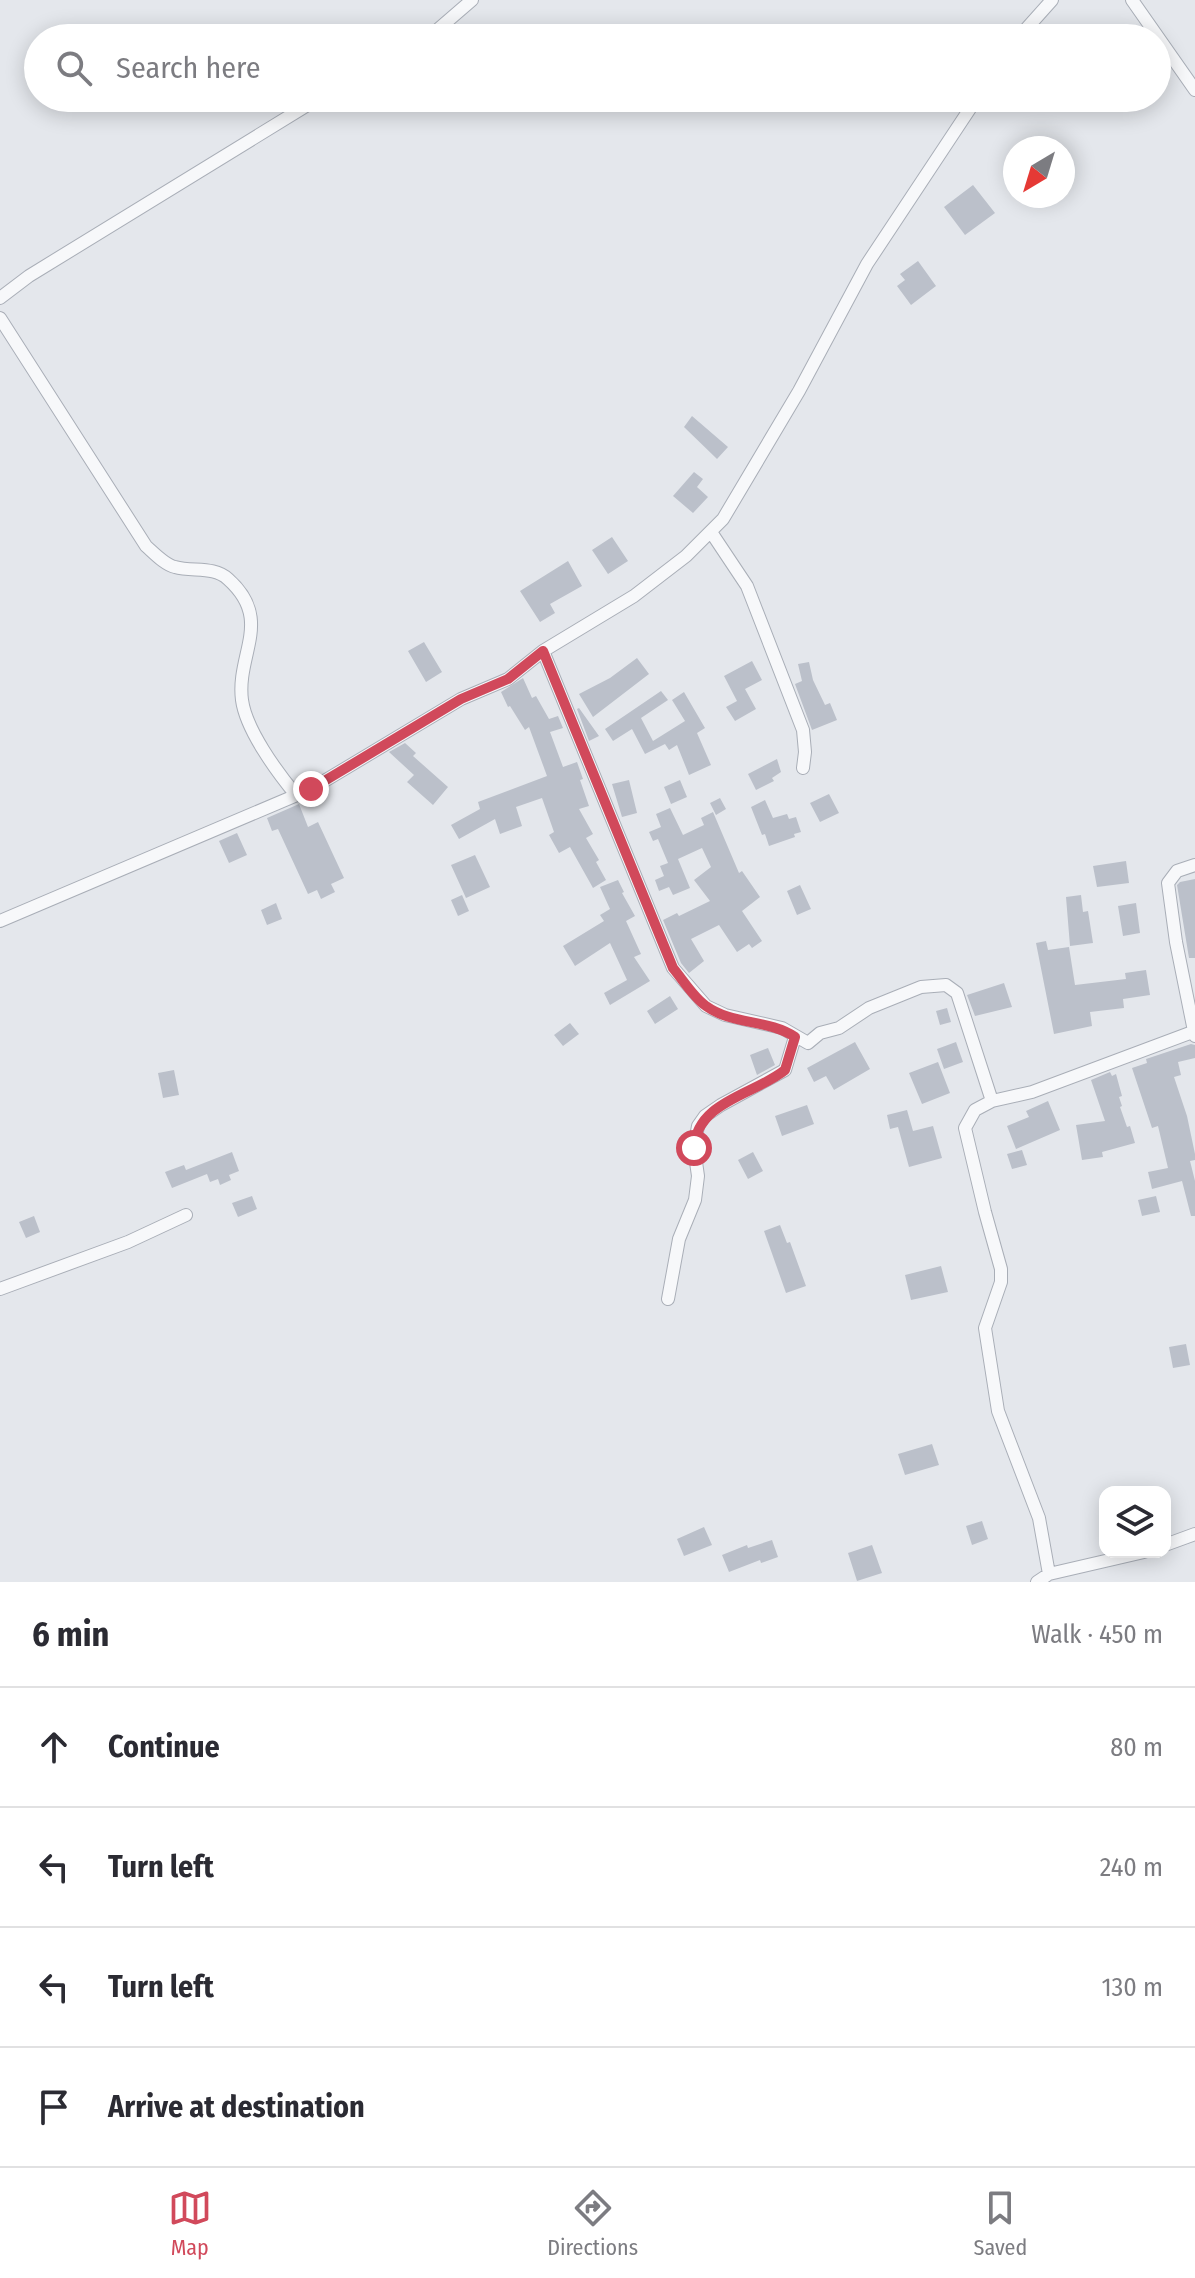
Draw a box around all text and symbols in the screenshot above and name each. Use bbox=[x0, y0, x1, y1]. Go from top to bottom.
search box bbox=[24, 24, 1171, 112]
icon: search bbox=[52, 46, 96, 90]
text: Search here bbox=[116, 50, 261, 86]
north arrow bbox=[1003, 136, 1075, 208]
route end bbox=[293, 771, 329, 807]
route start bbox=[676, 1130, 712, 1166]
map controls bbox=[1099, 1486, 1171, 1558]
button: layers bbox=[1099, 1486, 1171, 1558]
text: 6 min bbox=[32, 1614, 109, 1655]
text: Walk · 450 m bbox=[1031, 1619, 1163, 1650]
icon: ahead bbox=[32, 1725, 76, 1769]
text: Continue bbox=[108, 1729, 220, 1765]
text: 80 m bbox=[1110, 1732, 1163, 1763]
icon: left bbox=[32, 1845, 76, 1889]
text: Turn left bbox=[108, 1849, 214, 1885]
text: 240 m bbox=[1100, 1852, 1163, 1883]
icon: left bbox=[32, 1965, 76, 2009]
text: Turn left bbox=[108, 1969, 214, 2005]
text: 130 m bbox=[1101, 1972, 1163, 2003]
icon: arrive bbox=[32, 2085, 76, 2129]
text: Arrive at destination bbox=[108, 2089, 365, 2125]
tab: Map bbox=[168, 2186, 212, 2261]
tab: Directions bbox=[547, 2186, 638, 2261]
tab: Saved bbox=[974, 2186, 1027, 2261]

